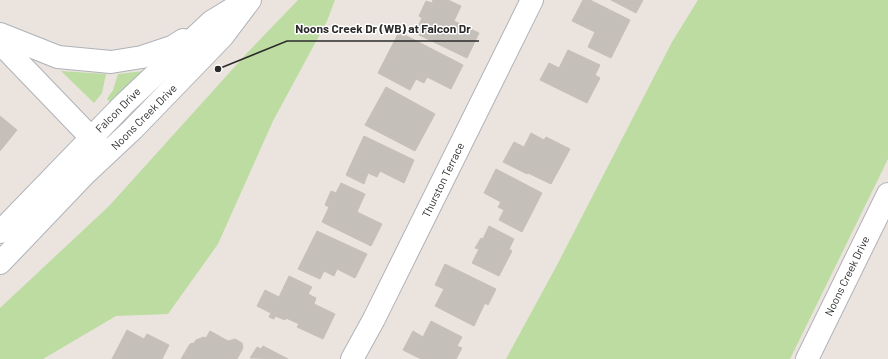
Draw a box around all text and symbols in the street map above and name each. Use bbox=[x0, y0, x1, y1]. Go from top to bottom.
callout: Noons Creek Dr (WB) at Falcon Dr bbox=[287, 17, 479, 41]
text: Noons Creek Dr (WB) at Falcon Dr bbox=[295, 21, 471, 35]
street label: Noons Creek Drive bbox=[108, 81, 179, 152]
street label: Falcon Drive bbox=[92, 84, 143, 135]
street label: Thurston Terrace bbox=[419, 140, 466, 219]
street label: Noons Creek Drive bbox=[822, 234, 872, 318]

